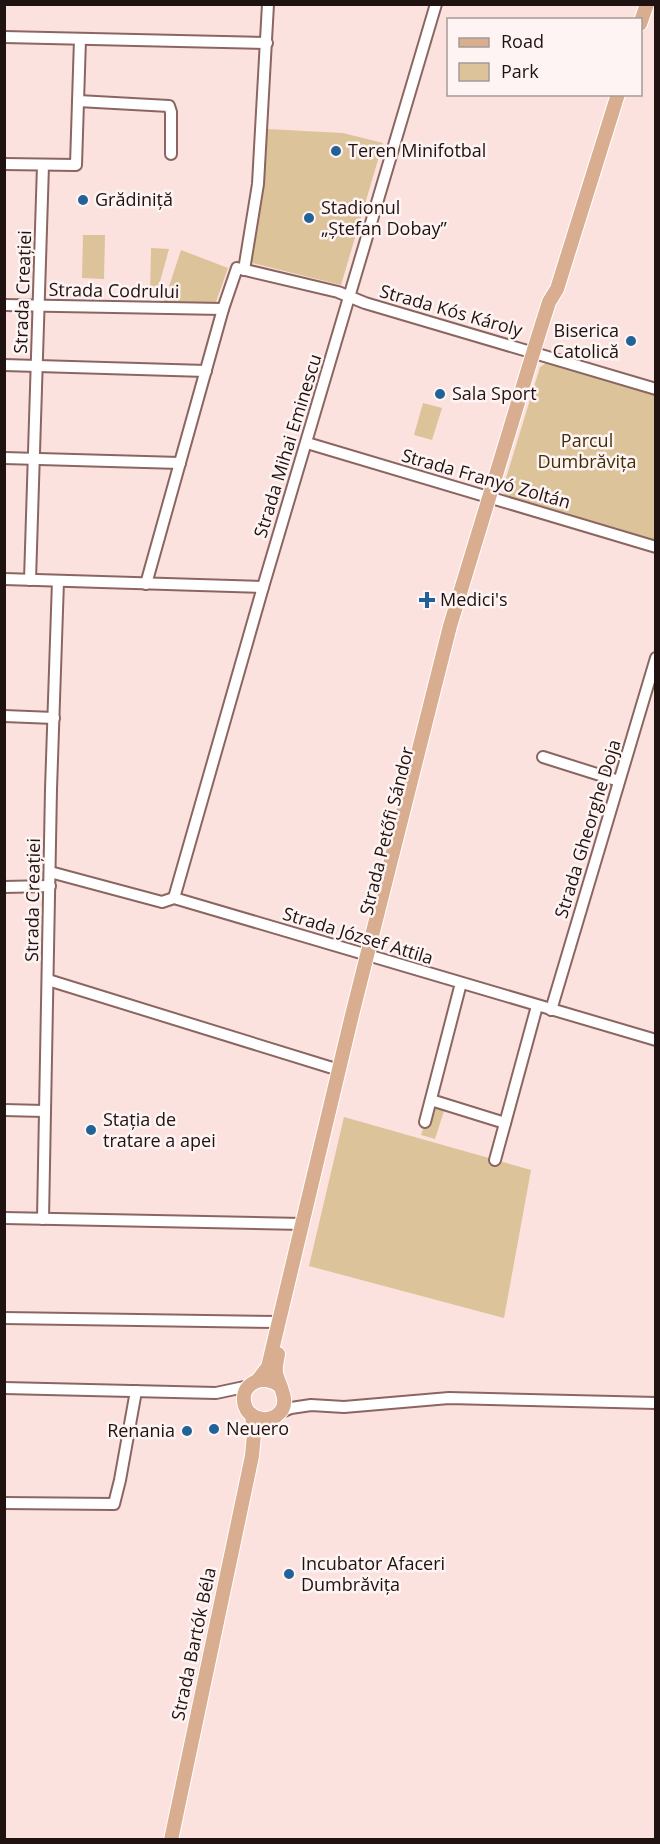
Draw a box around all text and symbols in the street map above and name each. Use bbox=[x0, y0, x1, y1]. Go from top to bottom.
legend bbox=[447, 18, 642, 96]
text: Road bbox=[501, 29, 544, 53]
text: Park bbox=[501, 59, 539, 83]
place label: Teren Minifotbal bbox=[348, 138, 486, 162]
marker: Teren Minifotbal bbox=[329, 144, 343, 158]
place label: Grădiniță bbox=[95, 187, 173, 211]
marker: Grădiniță bbox=[76, 193, 90, 207]
place label: Stadionul „Ștefan Dobay” bbox=[321, 195, 447, 240]
marker: Stadionul „Ștefan Dobay” bbox=[302, 211, 316, 225]
street label: Strada Creației bbox=[8, 230, 36, 354]
street label: Strada Codrului bbox=[48, 277, 180, 303]
street label: Strada Kós Károly bbox=[377, 278, 526, 342]
place label: Biserica Catolică bbox=[553, 318, 619, 363]
marker: Biserica Catolică bbox=[624, 334, 638, 348]
street label: Strada Mihai Eminescu bbox=[248, 351, 326, 541]
place label: Sala Sport bbox=[452, 381, 537, 405]
marker: Sala Sport bbox=[433, 387, 447, 401]
park label: Parcul Dumbrăvița bbox=[537, 428, 637, 473]
street label: Strada Franyó Zoltán bbox=[399, 442, 574, 514]
place label: Medici's bbox=[440, 587, 508, 611]
marker: Medici's bbox=[418, 591, 436, 609]
street label: Strada Gheorghe Doja bbox=[548, 736, 626, 921]
street label: Strada Petőfi Sándor bbox=[353, 743, 419, 918]
street label: Strada Creației bbox=[19, 838, 45, 962]
street label: Strada József Attila bbox=[280, 901, 436, 969]
place label: Stația de tratare a apei bbox=[103, 1107, 216, 1152]
marker: Stația de tratare a apei bbox=[84, 1123, 98, 1137]
place label: Neuero bbox=[226, 1416, 289, 1440]
place label: Renania bbox=[107, 1418, 175, 1442]
marker: Neuero bbox=[207, 1422, 221, 1436]
marker: Renania bbox=[180, 1424, 194, 1438]
place label: Incubator Afaceri Dumbrăvița bbox=[301, 1551, 445, 1596]
street label: Strada Bartók Béla bbox=[165, 1565, 221, 1723]
marker: Incubator Afaceri Dumbrăvița bbox=[282, 1567, 296, 1581]

